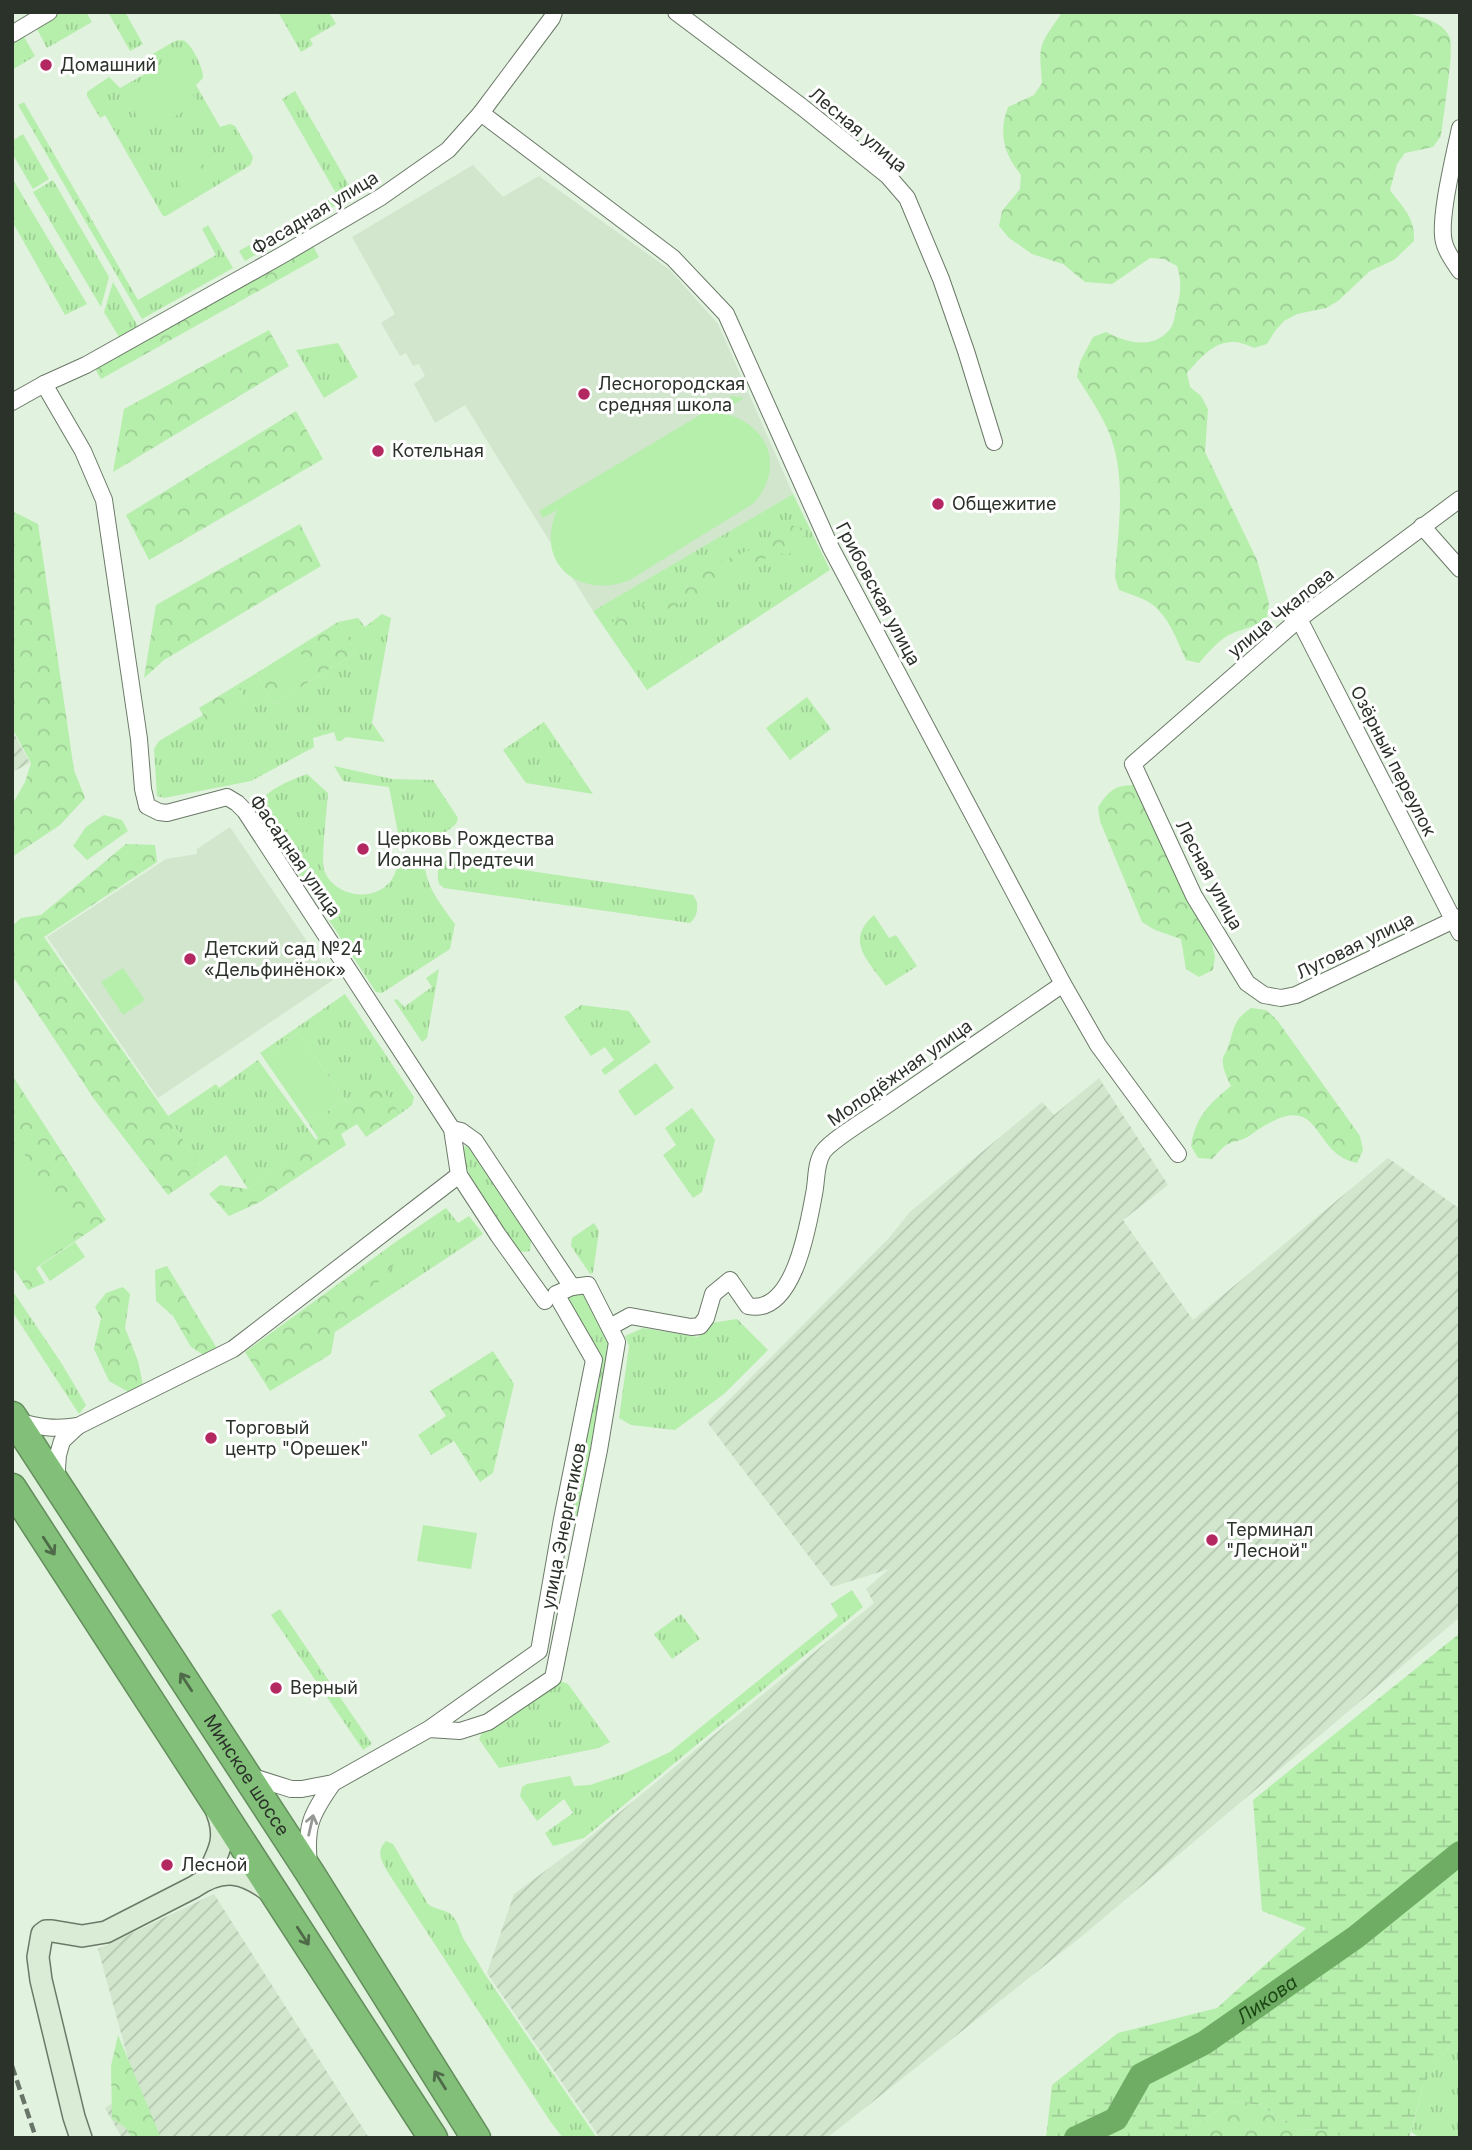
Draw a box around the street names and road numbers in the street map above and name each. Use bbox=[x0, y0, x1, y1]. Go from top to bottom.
street label: Лесная улица bbox=[805, 83, 911, 177]
street label: Фасадная улица bbox=[248, 167, 382, 259]
street label: Грибовская улица bbox=[832, 519, 925, 669]
street label: улица Чкалова bbox=[1224, 564, 1338, 662]
street label: Озёрный переулок bbox=[1346, 682, 1441, 840]
street label: Фасадная улица bbox=[246, 791, 345, 921]
street label: Лесная улица bbox=[1172, 816, 1247, 933]
street label: Луговая улица bbox=[1292, 908, 1417, 983]
street label: Молодёжная улица bbox=[824, 1015, 976, 1130]
street label: улица Энергетиков bbox=[537, 1441, 590, 1611]
street label: Минское шоссе bbox=[200, 1711, 294, 1840]

